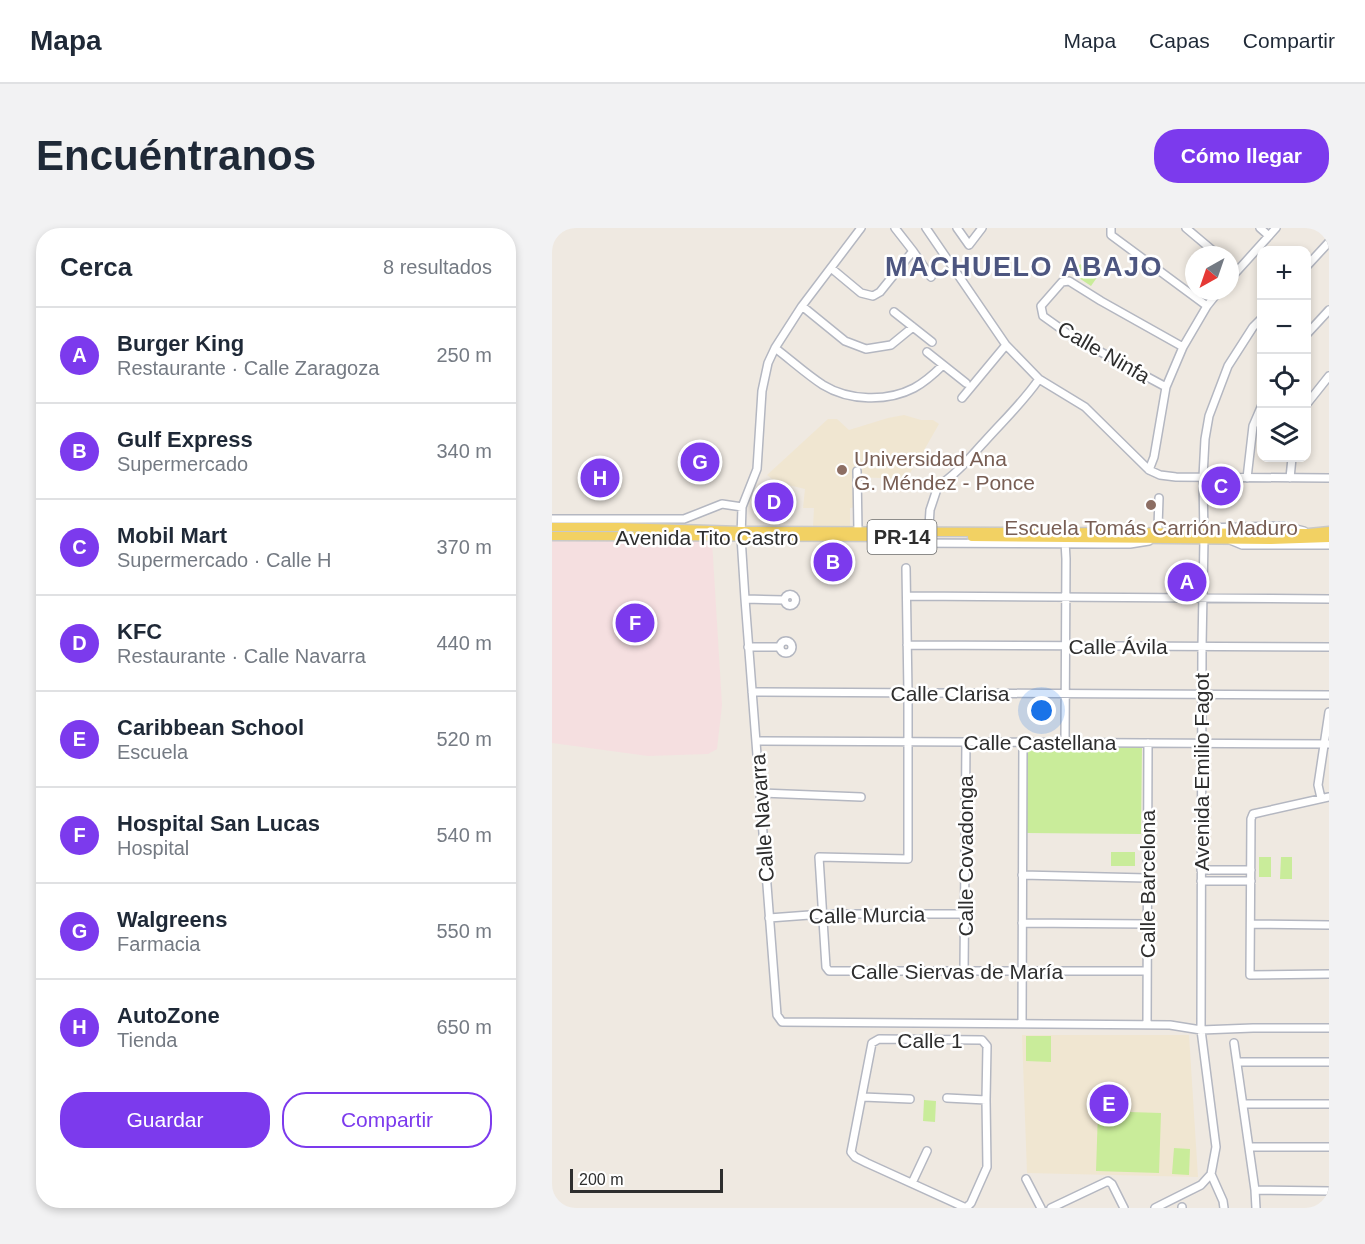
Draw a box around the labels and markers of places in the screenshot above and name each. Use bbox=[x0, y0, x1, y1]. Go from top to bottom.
pin: G bbox=[680, 440, 720, 484]
place label: Universidad Ana G. Méndez - Ponce bbox=[854, 447, 1035, 494]
pin: H bbox=[580, 456, 620, 500]
marker: Universidad Ana G. Méndez - Ponce bbox=[835, 463, 849, 477]
pin: C bbox=[1202, 464, 1240, 508]
pin: D bbox=[754, 480, 794, 524]
marker: Escuela Tomás Carrión Maduro bbox=[1144, 498, 1158, 512]
place label: Escuela Tomás Carrión Maduro bbox=[1004, 516, 1298, 539]
pin: B bbox=[814, 540, 852, 584]
pin: A bbox=[1168, 560, 1206, 604]
pin: F bbox=[616, 600, 655, 646]
pin: E bbox=[1090, 1082, 1128, 1126]

